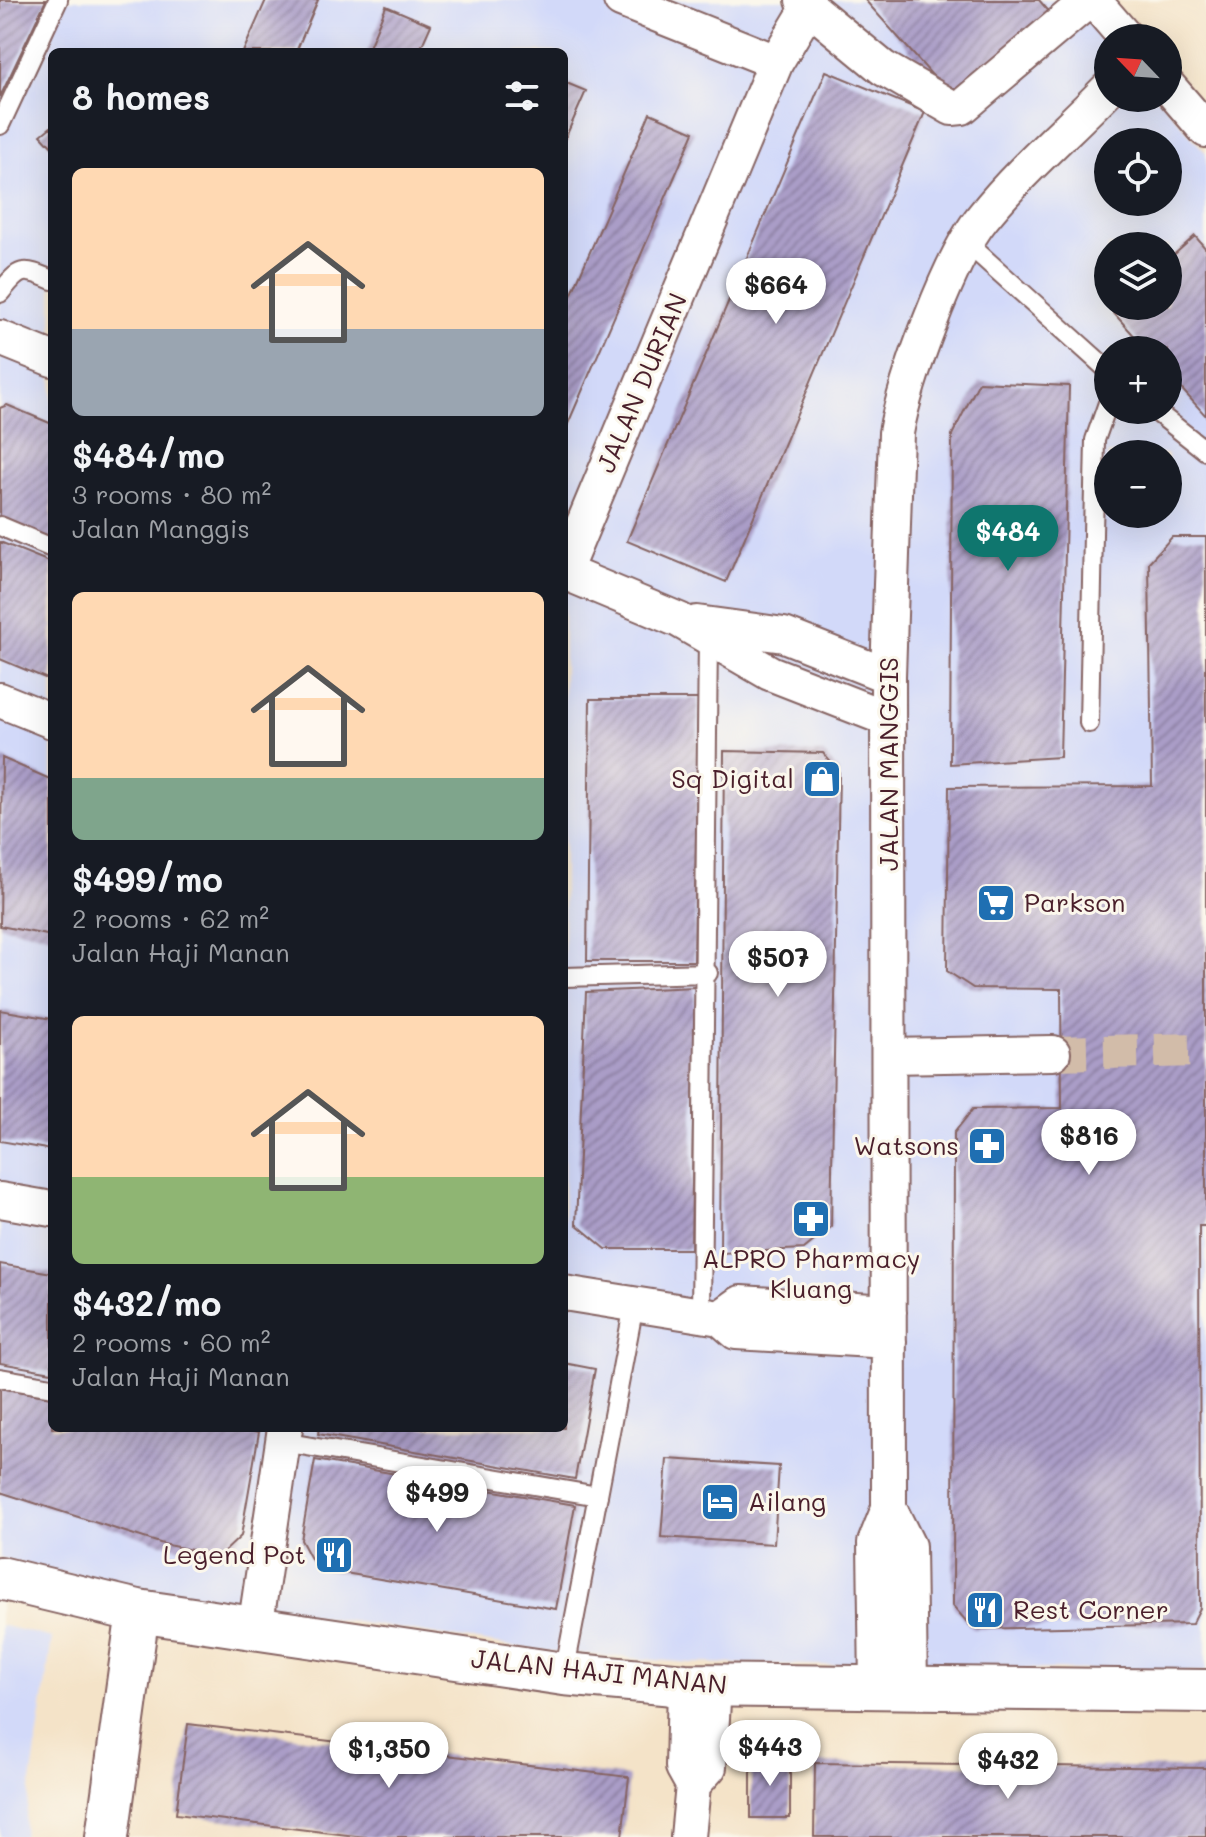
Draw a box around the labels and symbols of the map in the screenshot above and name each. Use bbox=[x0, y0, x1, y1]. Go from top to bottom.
north arrow bbox=[1094, 24, 1182, 112]
pin: $664 bbox=[729, 258, 823, 326]
street label: JALAN DURIAN bbox=[588, 288, 694, 478]
pin: $484 bbox=[961, 505, 1055, 573]
street label: JALAN MANGGIS bbox=[871, 657, 905, 871]
shop icon: Sq Digital bbox=[801, 758, 843, 800]
place label: Sq Digital bbox=[671, 761, 794, 795]
supermarket icon: Parkson bbox=[975, 882, 1017, 924]
place label: Parkson bbox=[1024, 885, 1125, 919]
pin: $507 bbox=[731, 931, 825, 999]
pin: $816 bbox=[1042, 1109, 1136, 1177]
pharmacy icon: Watsons bbox=[966, 1125, 1008, 1167]
place label: Watsons bbox=[853, 1128, 959, 1162]
pharmacy icon: ALPRO Pharmacy Kluang bbox=[790, 1198, 832, 1240]
place label: ALPRO Pharmacy Kluang bbox=[702, 1241, 920, 1305]
pin: $499 bbox=[390, 1466, 484, 1534]
hotel icon: Ailang bbox=[699, 1481, 741, 1523]
place label: Ailang bbox=[748, 1484, 826, 1518]
restaurant icon: Legend Pot bbox=[313, 1534, 355, 1576]
place label: Legend Pot bbox=[163, 1537, 306, 1571]
restaurant icon: Rest Corner bbox=[964, 1589, 1006, 1631]
place label: Rest Corner bbox=[1013, 1592, 1169, 1626]
street label: JALAN HAJI MANAN bbox=[470, 1641, 729, 1701]
pin: $443 bbox=[723, 1720, 817, 1788]
pin: $1,350 bbox=[324, 1722, 454, 1790]
pin: $432 bbox=[961, 1733, 1055, 1801]

